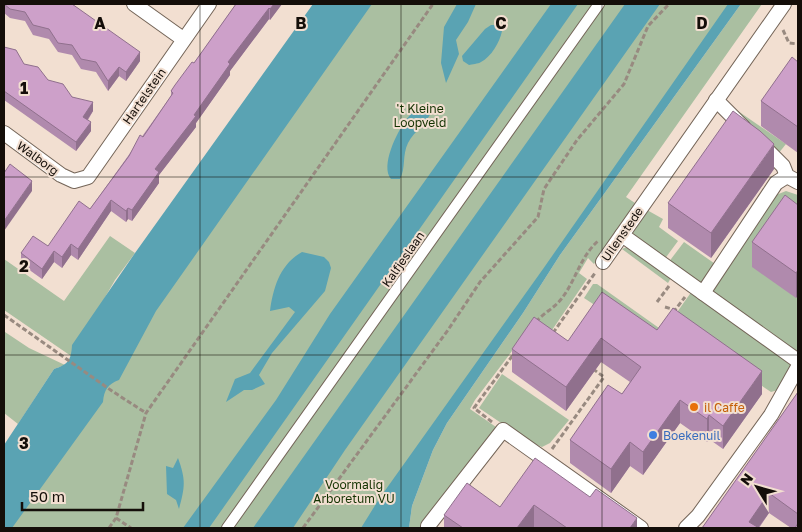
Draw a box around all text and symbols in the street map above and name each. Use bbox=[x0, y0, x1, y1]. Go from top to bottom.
text: A bbox=[94, 13, 106, 33]
text: B bbox=[295, 13, 307, 33]
text: C bbox=[495, 13, 507, 33]
text: D bbox=[696, 13, 708, 33]
street label: Hartelstein bbox=[119, 65, 169, 127]
text: 1 bbox=[20, 78, 28, 98]
park label: 't Kleine Loopveld bbox=[394, 101, 446, 130]
street label: Walborg bbox=[14, 138, 62, 178]
street label: Uilenstede bbox=[598, 204, 646, 264]
street label: Kalfjeslaan bbox=[378, 228, 428, 290]
text: 2 bbox=[19, 256, 29, 276]
place label: il Caffe bbox=[704, 400, 745, 415]
marker: il Caffe bbox=[688, 401, 700, 413]
place label: Boekenuil bbox=[663, 428, 721, 443]
marker: Boekenuil bbox=[647, 429, 659, 441]
text: 3 bbox=[19, 433, 29, 453]
north arrow bbox=[732, 462, 782, 512]
text: N bbox=[736, 470, 756, 488]
park label: Voormalig Arboretum VU bbox=[313, 477, 395, 506]
scale bar bbox=[22, 480, 144, 512]
text: 50 m bbox=[30, 487, 65, 505]

